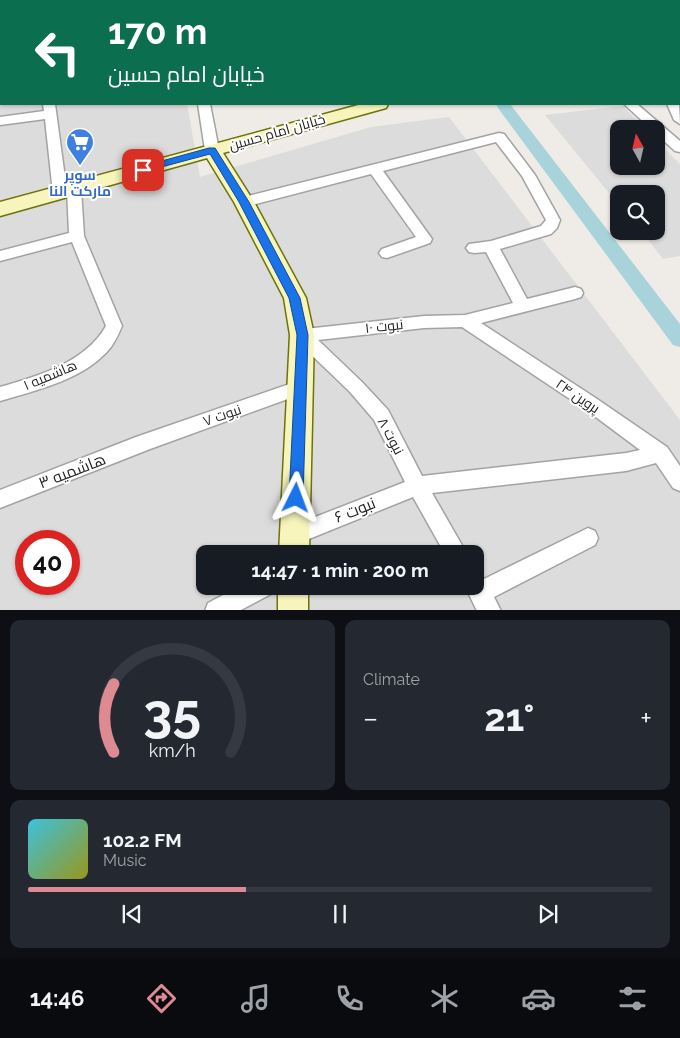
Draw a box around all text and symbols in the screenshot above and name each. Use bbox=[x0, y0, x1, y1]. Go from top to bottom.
text: 170 m bbox=[108, 11, 207, 52]
icon: left bbox=[25, 20, 90, 85]
text: خیابان امام حسین bbox=[108, 61, 265, 87]
street label: خیابان امام حسین bbox=[227, 111, 328, 155]
north arrow bbox=[610, 120, 665, 175]
map controls bbox=[610, 120, 665, 240]
supermarket icon: سوپر مارکت النا bbox=[65, 127, 95, 166]
pin bbox=[122, 149, 164, 191]
icon: arrive bbox=[129, 156, 157, 184]
place label: سوپر مارکت النا bbox=[49, 167, 111, 199]
button: search bbox=[610, 185, 665, 240]
street label: نبوت ۱۰ bbox=[364, 316, 404, 336]
street label: ۱ هاشمیه bbox=[21, 357, 79, 393]
street label: پروین ۲۴ bbox=[552, 376, 603, 418]
street label: نبوت ۷ bbox=[201, 401, 243, 429]
street label: نبوت ۸ bbox=[375, 415, 407, 457]
street label: هاشمیه ۳ bbox=[36, 450, 108, 492]
position arrow bbox=[269, 471, 321, 523]
street label: نبوت ۶ bbox=[332, 493, 378, 527]
speed limit sign: 40 bbox=[15, 530, 80, 595]
text: 14:47 · 1 min · 200 m bbox=[251, 559, 429, 581]
text: Climate bbox=[363, 670, 420, 689]
text: 35 bbox=[144, 682, 201, 743]
text: 21° bbox=[484, 695, 534, 740]
text: − bbox=[363, 702, 378, 735]
text: + bbox=[640, 702, 652, 735]
text: km/h bbox=[149, 740, 196, 761]
text: 102.2 FM bbox=[103, 829, 182, 851]
text: Music bbox=[103, 851, 147, 870]
icon: previous bbox=[118, 900, 146, 928]
icon: pause bbox=[326, 900, 354, 928]
icon: next bbox=[534, 900, 562, 928]
icon: directions bbox=[144, 981, 179, 1016]
icon: music bbox=[238, 981, 273, 1016]
icon: phone bbox=[332, 981, 367, 1016]
icon: climate bbox=[427, 981, 462, 1016]
icon: car bbox=[521, 981, 556, 1016]
icon: filters bbox=[615, 981, 650, 1016]
text: 14:46 bbox=[30, 985, 84, 1011]

